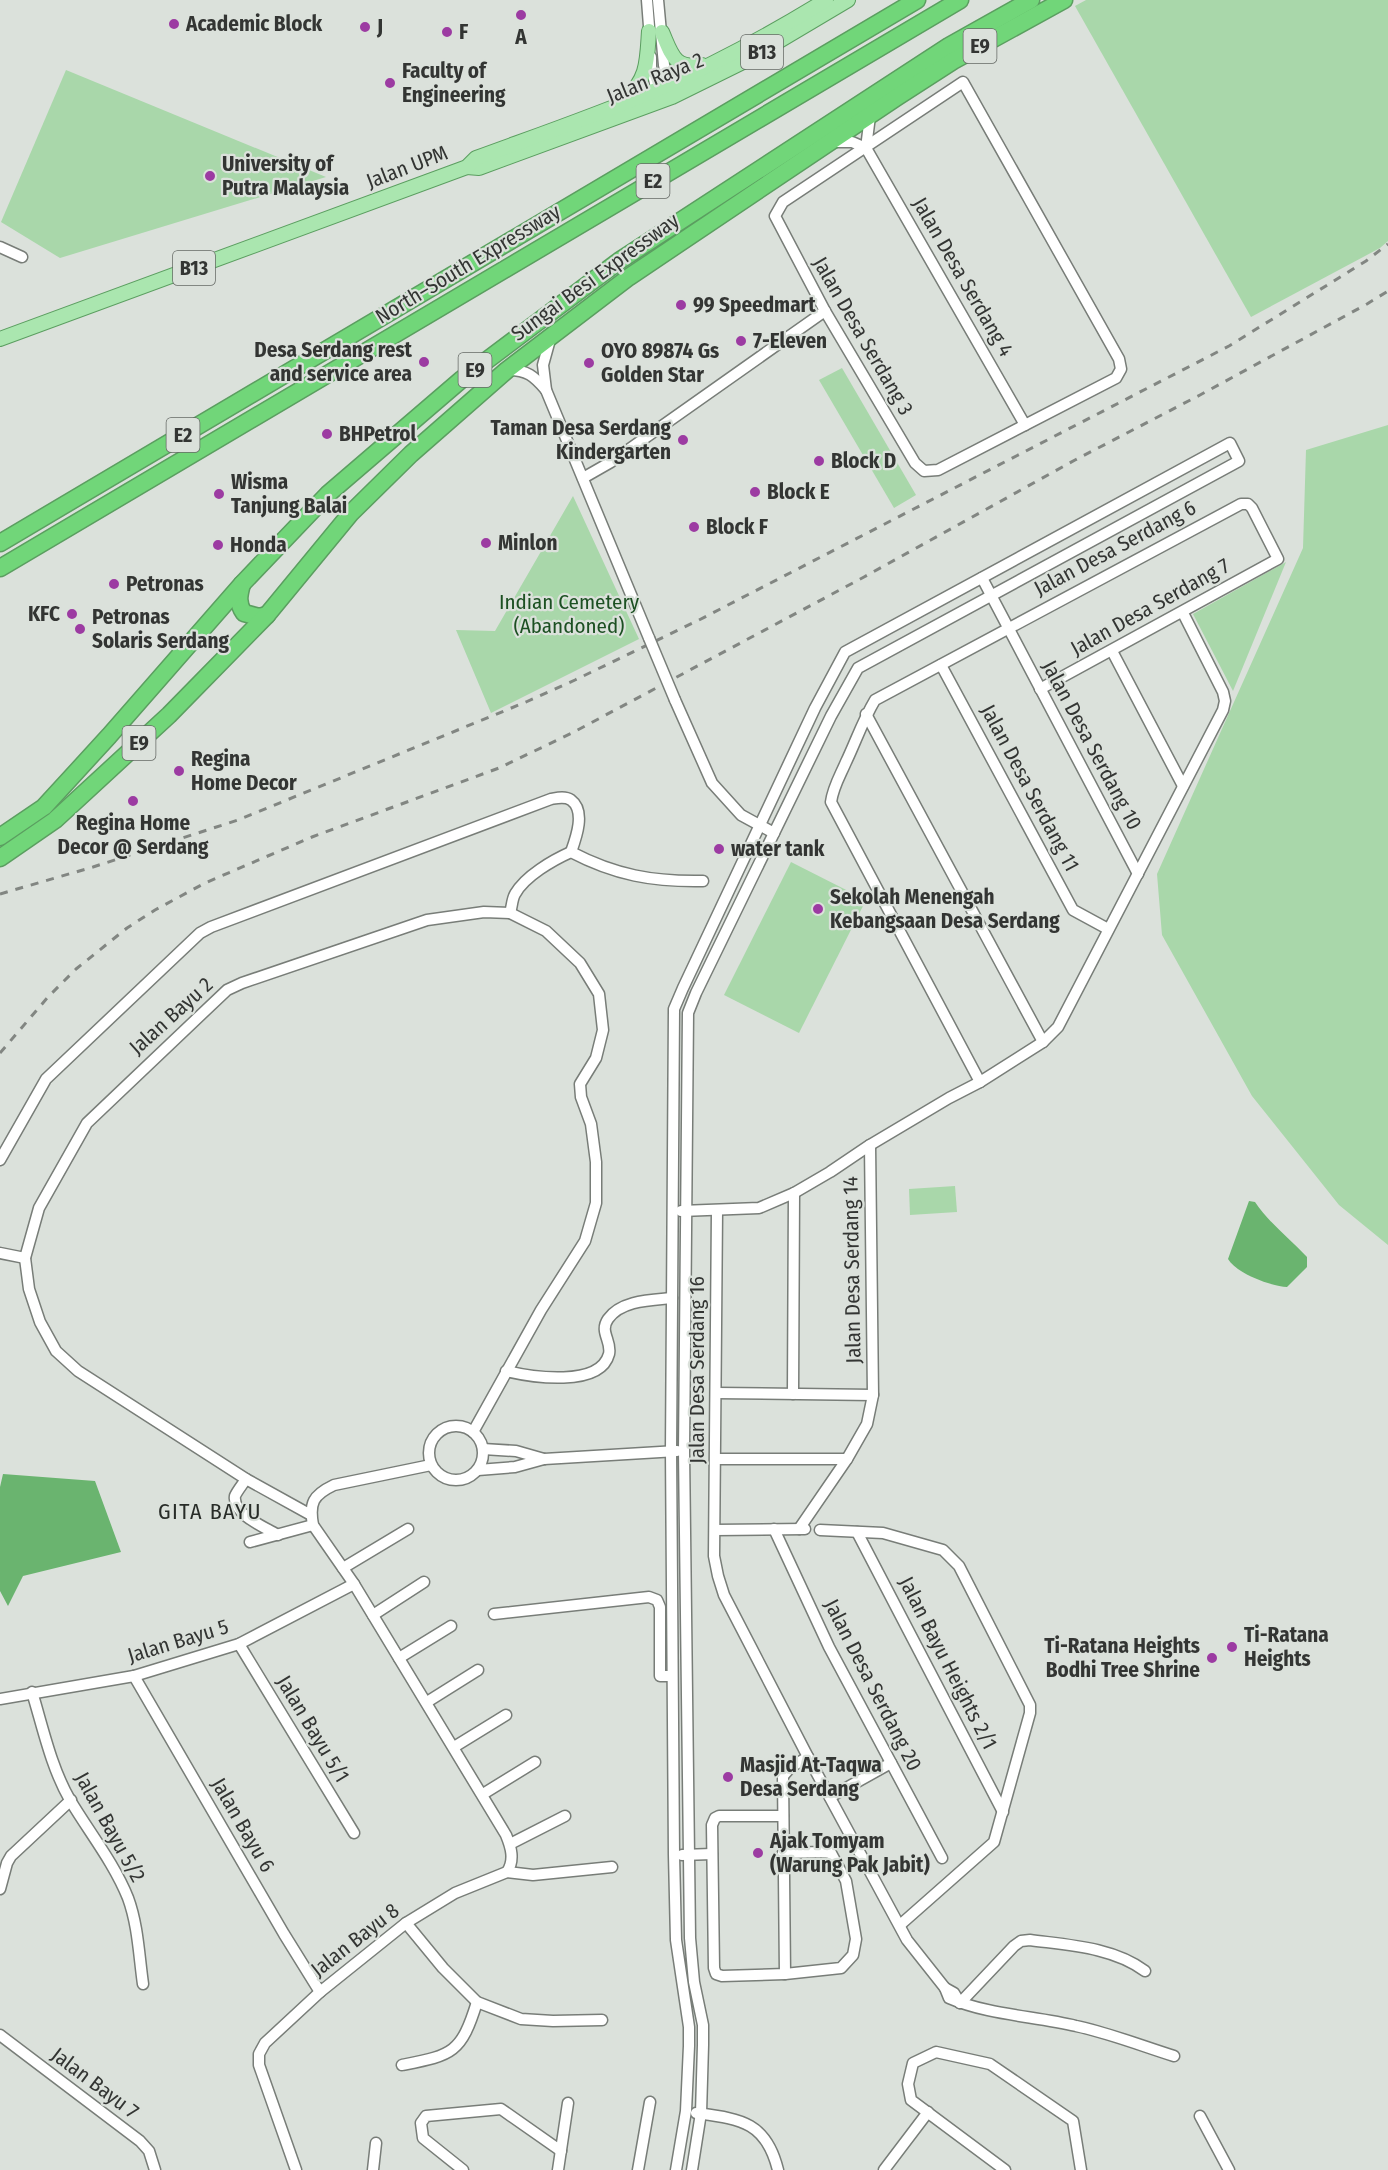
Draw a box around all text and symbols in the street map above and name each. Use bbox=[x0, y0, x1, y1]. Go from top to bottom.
marker: A bbox=[514, 8, 528, 22]
place label: Academic Block bbox=[185, 11, 323, 37]
place label: J bbox=[376, 14, 383, 40]
marker: Academic Block bbox=[167, 17, 181, 31]
place label: F bbox=[459, 19, 469, 45]
marker: J bbox=[358, 20, 372, 34]
place label: A bbox=[514, 24, 527, 50]
marker: F bbox=[440, 25, 454, 39]
road number: E9 bbox=[964, 29, 996, 63]
road number: B13 bbox=[741, 35, 783, 69]
street label: Jalan Raya 2 bbox=[603, 47, 707, 109]
place label: Faculty of Engineering bbox=[402, 58, 506, 108]
marker: Faculty of Engineering bbox=[383, 76, 397, 90]
street label: Jalan UPM bbox=[363, 140, 451, 194]
place label: University of Putra Malaysia bbox=[222, 151, 349, 201]
road number: E2 bbox=[636, 164, 670, 198]
marker: University of Putra Malaysia bbox=[203, 169, 217, 183]
street label: Jalan Desa Serdang 4 bbox=[907, 193, 1019, 361]
street label: North–South Expressway bbox=[371, 198, 566, 330]
street label: Sungai Besi Expressway bbox=[506, 207, 685, 347]
road number: B13 bbox=[173, 251, 215, 285]
street label: Jalan Desa Serdang 3 bbox=[807, 252, 919, 420]
place label: 99 Speedmart bbox=[693, 292, 816, 318]
marker: 99 Speedmart bbox=[674, 298, 688, 312]
place label: 7-Eleven bbox=[753, 328, 827, 354]
marker: 7-Eleven bbox=[734, 334, 748, 348]
place label: Desa Serdang rest and service area bbox=[254, 337, 413, 387]
place label: OYO 89874 Gs Golden Star bbox=[601, 338, 719, 388]
road number: E9 bbox=[458, 353, 492, 387]
marker: Desa Serdang rest and service area bbox=[417, 355, 431, 369]
marker: OYO 89874 Gs Golden Star bbox=[582, 356, 596, 370]
place label: Taman Desa Serdang Kindergarten bbox=[490, 415, 672, 465]
road number: E2 bbox=[166, 418, 200, 452]
place label: BHPetrol bbox=[339, 421, 417, 447]
marker: BHPetrol bbox=[320, 427, 334, 441]
marker: Taman Desa Serdang Kindergarten bbox=[676, 433, 690, 447]
place label: Block D bbox=[831, 448, 896, 474]
marker: Block D bbox=[812, 454, 826, 468]
place label: Wisma Tanjung Balai bbox=[231, 469, 347, 519]
place label: Block E bbox=[767, 479, 830, 505]
marker: Block E bbox=[748, 485, 762, 499]
marker: Wisma Tanjung Balai bbox=[212, 487, 226, 501]
street label: Jalan Desa Serdang 6 bbox=[1030, 494, 1200, 602]
place label: Block F bbox=[706, 514, 769, 540]
marker: Block F bbox=[687, 520, 701, 534]
place label: Minlon bbox=[498, 530, 557, 556]
place label: Honda bbox=[230, 532, 287, 558]
marker: Minlon bbox=[479, 536, 493, 550]
marker: Honda bbox=[211, 538, 225, 552]
street label: Jalan Desa Serdang 7 bbox=[1066, 553, 1234, 661]
place label: Petronas bbox=[126, 571, 204, 597]
marker: Petronas bbox=[107, 577, 121, 591]
park label: Indian Cemetery (Abandoned) bbox=[499, 589, 640, 639]
place label: KFC bbox=[28, 601, 60, 627]
place label: Petronas Solaris Serdang bbox=[92, 604, 229, 654]
marker: KFC bbox=[65, 607, 79, 621]
marker: Petronas Solaris Serdang bbox=[73, 622, 87, 636]
street label: Jalan Desa Serdang 10 bbox=[1036, 656, 1148, 834]
street label: Jalan Desa Serdang 11 bbox=[975, 700, 1085, 876]
road number: E9 bbox=[122, 726, 156, 760]
place label: Regina Home Decor bbox=[191, 746, 297, 796]
marker: Regina Home Decor bbox=[172, 764, 186, 778]
marker: Regina Home Decor @ Serdang bbox=[126, 794, 140, 808]
place label: Regina Home Decor @ Serdang bbox=[58, 810, 209, 860]
place label: water tank bbox=[731, 836, 825, 862]
marker: water tank bbox=[712, 842, 726, 856]
place label: Sekolah Menengah Kebangsaan Desa Serdang bbox=[830, 884, 1060, 934]
marker: Sekolah Menengah Kebangsaan Desa Serdang bbox=[811, 902, 825, 916]
street label: Jalan Bayu 2 bbox=[124, 972, 218, 1060]
street label: Jalan Desa Serdang 14 bbox=[837, 1176, 867, 1364]
street label: Jalan Desa Serdang 16 bbox=[684, 1276, 710, 1464]
district label: GITA BAYU bbox=[158, 1498, 262, 1525]
street label: Jalan Bayu Heights 2/1 bbox=[893, 1572, 1003, 1754]
street label: Jalan Desa Serdang 20 bbox=[818, 1595, 928, 1775]
street label: Jalan Bayu 5 bbox=[125, 1613, 231, 1669]
place label: Ti-Ratana Heights bbox=[1244, 1622, 1329, 1672]
place label: Ti-Ratana Heights Bodhi Tree Shrine bbox=[1044, 1633, 1200, 1683]
marker: Ti-Ratana Heights bbox=[1225, 1640, 1239, 1654]
marker: Ti-Ratana Heights Bodhi Tree Shrine bbox=[1205, 1651, 1219, 1665]
street label: Jalan Bayu 5/1 bbox=[271, 1671, 355, 1787]
place label: Masjid At-Taqwa Desa Serdang bbox=[740, 1752, 882, 1802]
street label: Jalan Bayu 5/2 bbox=[69, 1767, 151, 1887]
marker: Masjid At-Taqwa Desa Serdang bbox=[721, 1770, 735, 1784]
street label: Jalan Bayu 6 bbox=[206, 1773, 280, 1877]
place label: Ajak Tomyam (Warung Pak Jabit) bbox=[769, 1828, 930, 1878]
marker: Ajak Tomyam (Warung Pak Jabit) bbox=[751, 1846, 765, 1860]
street label: Jalan Bayu 8 bbox=[306, 1897, 404, 1983]
street label: Jalan Bayu 7 bbox=[46, 2042, 144, 2124]

